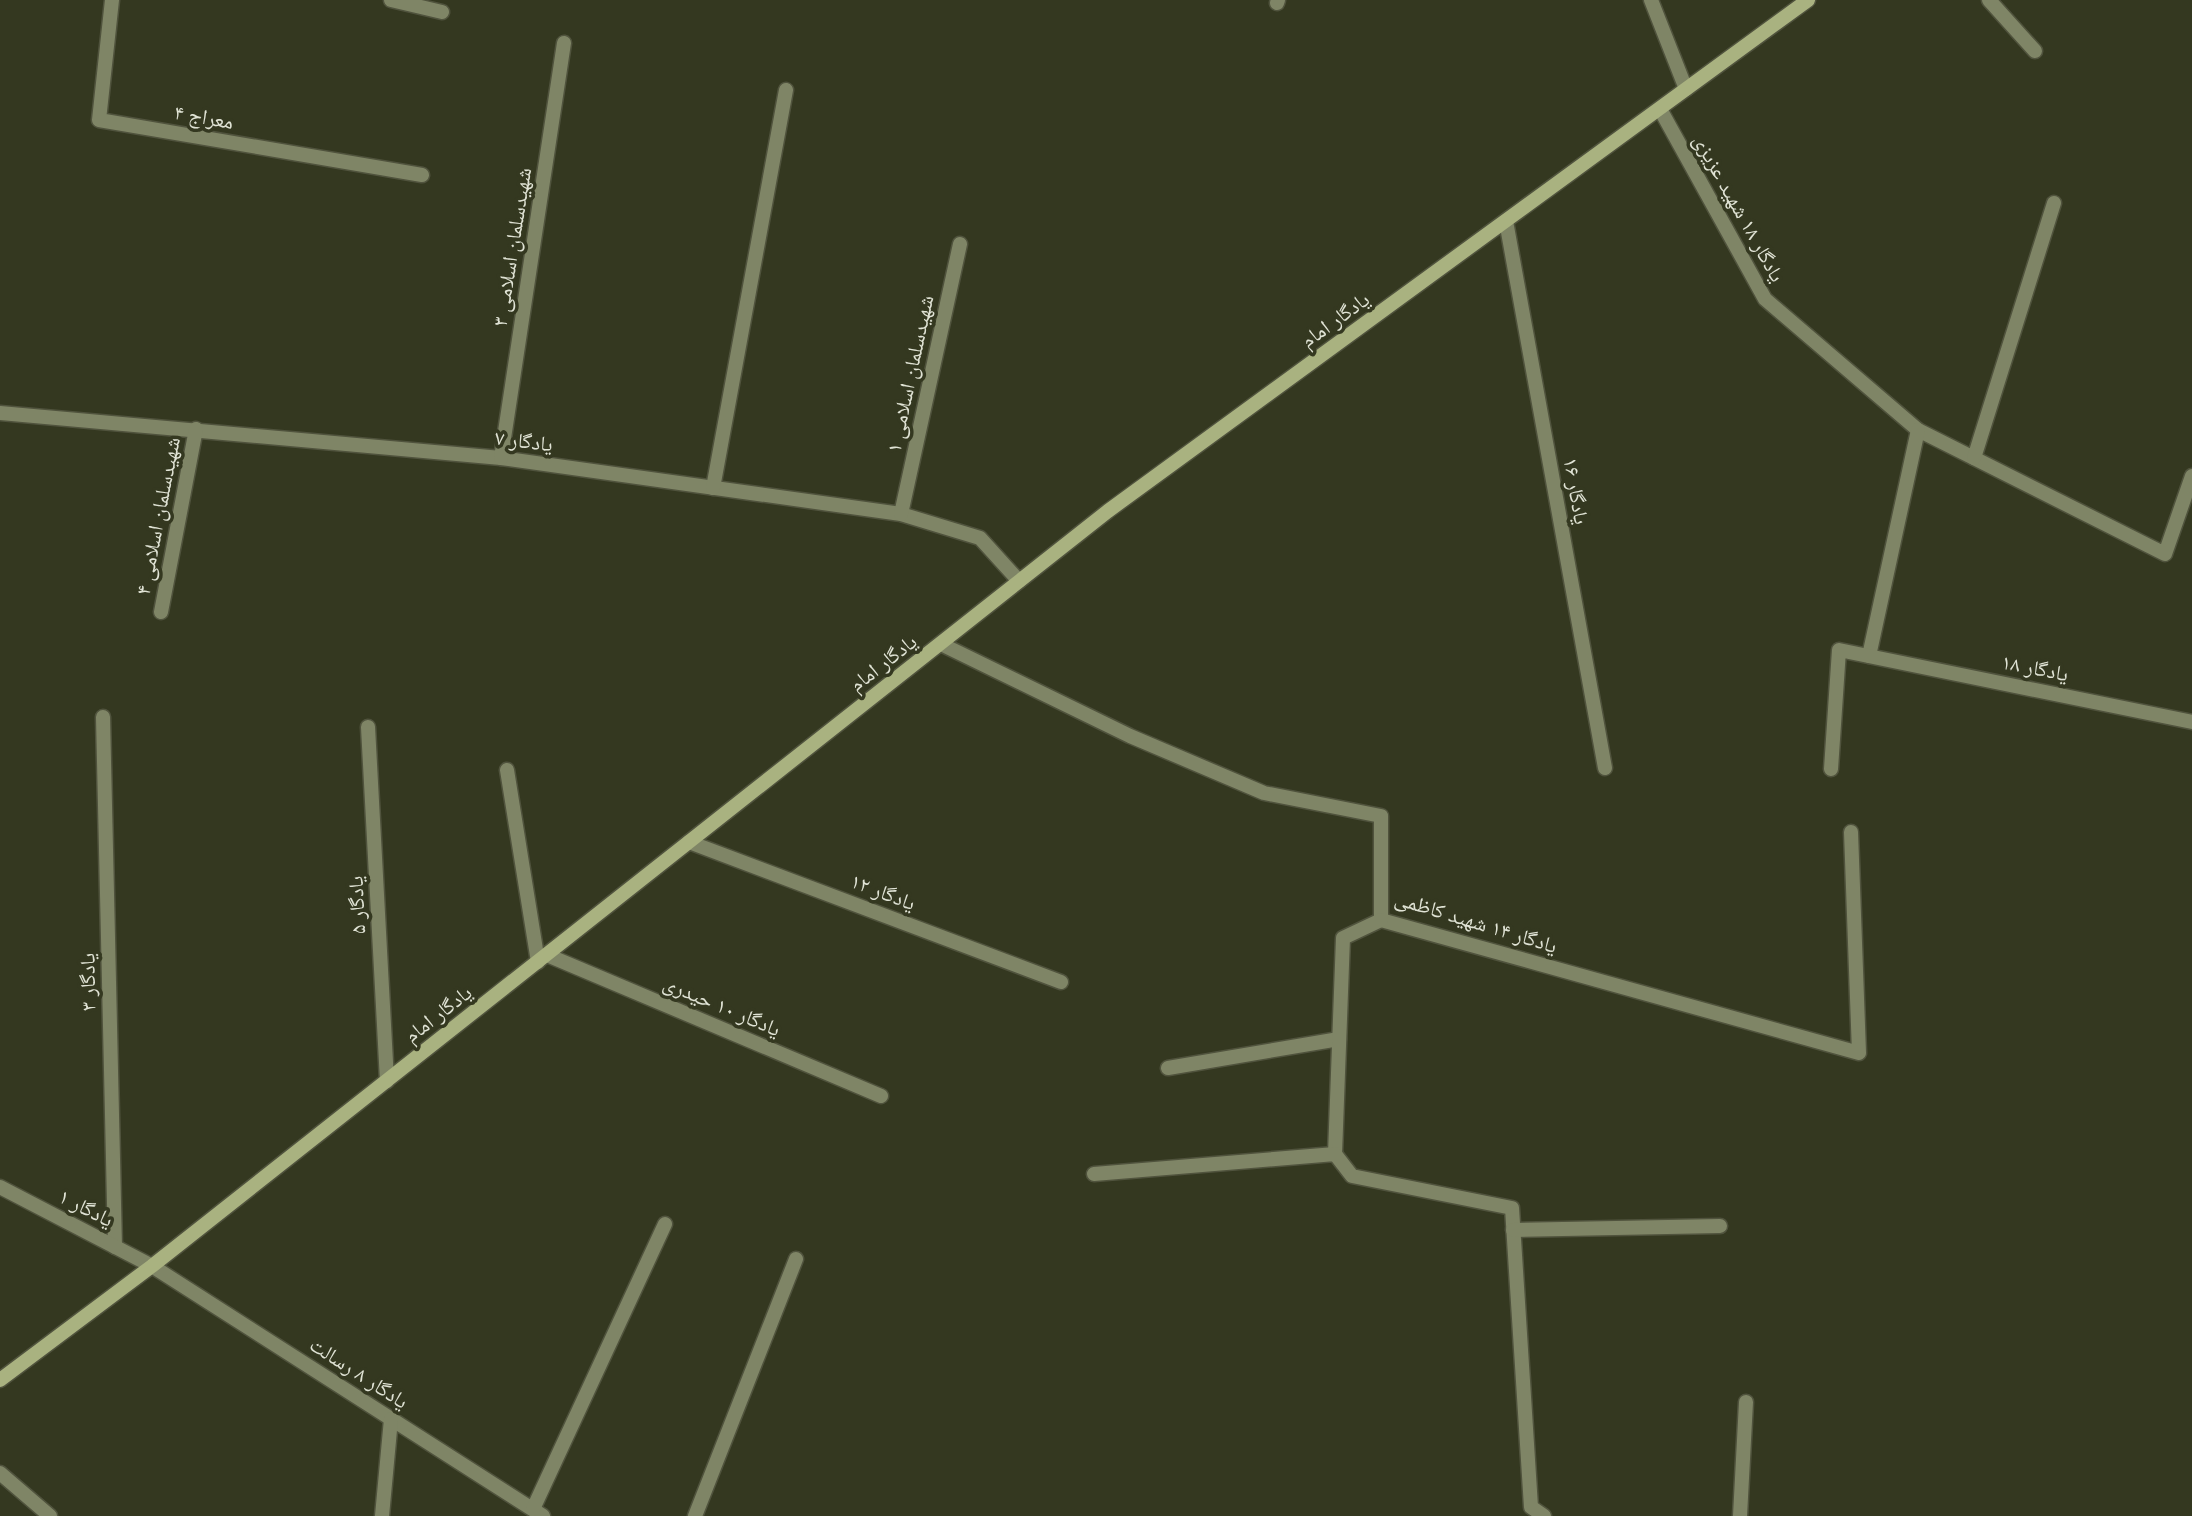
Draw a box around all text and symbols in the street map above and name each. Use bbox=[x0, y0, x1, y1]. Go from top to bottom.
street label: معراج ۴ bbox=[172, 100, 236, 135]
street label: یادگار ۱۸ شهید عزیزی bbox=[1688, 130, 1790, 286]
street label: شهیدسلمان اسلامی ۳ bbox=[488, 166, 537, 328]
street label: یادگار امام bbox=[1296, 287, 1375, 354]
street label: شهیدسلمان اسلامی ۱ bbox=[882, 293, 939, 455]
street label: یادگار ۷ bbox=[494, 426, 554, 456]
street label: شهیدسلمان اسلامی ۴ bbox=[131, 435, 186, 597]
street label: یادگار ۱۶ bbox=[1558, 456, 1594, 526]
street label: یادگار امام bbox=[845, 629, 923, 698]
street label: یادگار ۱۸ bbox=[2000, 650, 2070, 686]
street label: یادگار ۱۲ bbox=[847, 869, 919, 915]
street label: یادگار ۵ bbox=[343, 875, 371, 935]
street label: یادگار ۱۴ شهید کاظمی bbox=[1392, 886, 1560, 959]
street label: یادگار ۳ bbox=[75, 953, 101, 1011]
street label: یادگار ۱۰ حیدری bbox=[660, 971, 784, 1041]
street label: یادگار امام bbox=[400, 980, 478, 1049]
street label: یادگار ۱ bbox=[55, 1184, 117, 1232]
street label: یادگار ۸ رسالت bbox=[305, 1332, 413, 1414]

